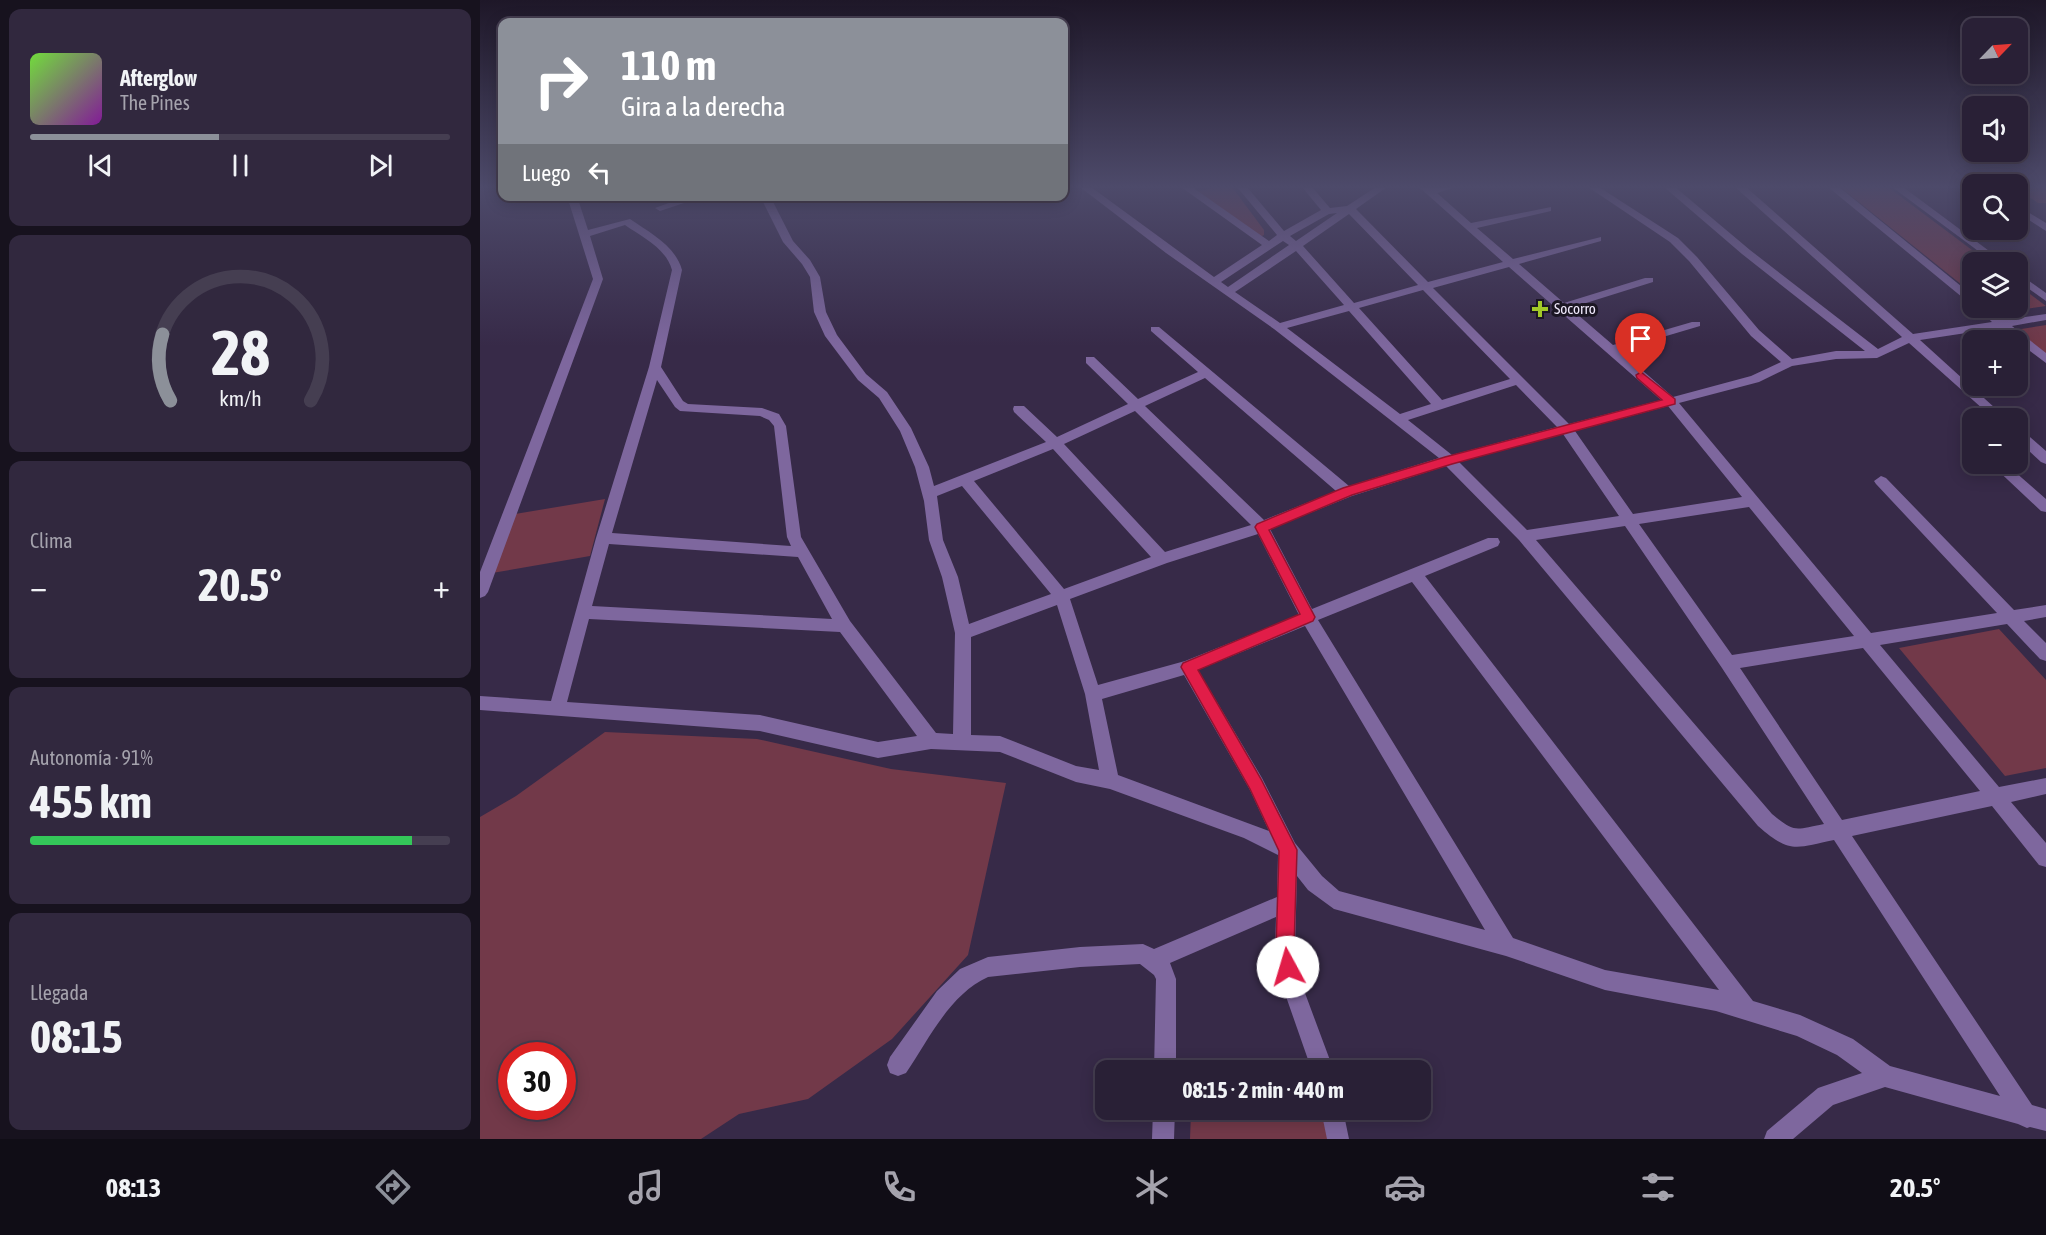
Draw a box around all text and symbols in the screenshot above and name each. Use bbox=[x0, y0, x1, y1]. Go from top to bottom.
north arrow bbox=[1962, 18, 2028, 84]
map controls bbox=[1962, 18, 2028, 474]
text: 110 m bbox=[621, 41, 716, 89]
icon: right bbox=[522, 42, 600, 120]
text: Afterglow bbox=[120, 65, 197, 91]
text: The Pines bbox=[120, 91, 190, 114]
text: Gira a la derecha bbox=[621, 91, 786, 122]
button: sound bbox=[1962, 96, 2028, 162]
icon: previous bbox=[84, 149, 117, 182]
icon: pause bbox=[224, 149, 257, 182]
icon: next bbox=[364, 149, 397, 182]
icon: left bbox=[583, 156, 616, 189]
text: Luego bbox=[522, 160, 571, 186]
button: search bbox=[1962, 174, 2028, 240]
button: layers bbox=[1962, 252, 2028, 318]
marker: Socorro bbox=[1531, 300, 1549, 318]
place label: Socorro bbox=[1554, 300, 1596, 317]
pin bbox=[1615, 313, 1666, 375]
text: 28 bbox=[211, 317, 269, 388]
icon: arrive bbox=[1624, 322, 1657, 355]
button: + bbox=[1962, 330, 2028, 396]
text: km/h bbox=[219, 386, 261, 411]
button: − bbox=[1962, 408, 2028, 474]
text: Clima bbox=[30, 529, 73, 552]
text: 20.5° bbox=[198, 559, 282, 611]
text: − bbox=[30, 567, 47, 605]
text: + bbox=[433, 567, 450, 605]
text: Autonomía · 91% bbox=[30, 746, 153, 769]
text: 455 km bbox=[30, 776, 152, 828]
position arrow bbox=[1256, 935, 1320, 999]
text: Llegada bbox=[30, 981, 88, 1004]
text: 08:15 bbox=[30, 1011, 123, 1063]
speed limit sign: 30 bbox=[498, 1042, 576, 1120]
text: 08:15 · 2 min · 440 m bbox=[1182, 1077, 1344, 1103]
icon: directions bbox=[372, 1166, 414, 1208]
icon: music bbox=[625, 1166, 667, 1208]
icon: phone bbox=[878, 1166, 920, 1208]
icon: climate bbox=[1131, 1166, 1173, 1208]
icon: car bbox=[1384, 1166, 1426, 1208]
icon: filters bbox=[1637, 1166, 1679, 1208]
text: 08:13 bbox=[106, 1172, 161, 1203]
text: 20.5° bbox=[1890, 1172, 1940, 1203]

